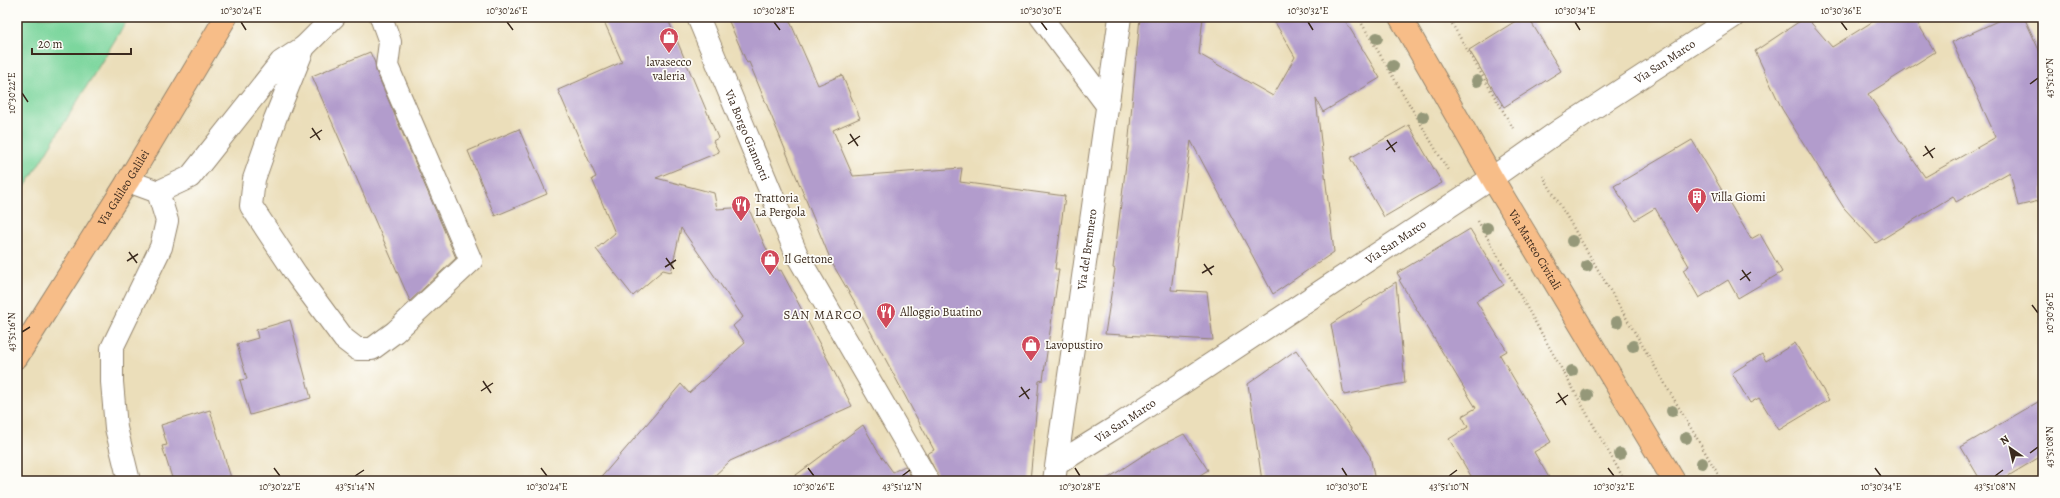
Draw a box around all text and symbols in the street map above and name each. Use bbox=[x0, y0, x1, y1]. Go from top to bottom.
text: 10°30'24"E bbox=[220, 4, 262, 17]
text: 10°30'26"E bbox=[486, 4, 528, 17]
text: 10°30'28"E bbox=[753, 4, 795, 17]
text: 10°30'30"E bbox=[1020, 4, 1062, 17]
text: 10°30'32"E bbox=[1288, 4, 1328, 17]
text: 10°30'34"E bbox=[1555, 4, 1595, 17]
text: 10°30'36"E bbox=[1821, 4, 1861, 17]
shop icon: lavasecco valeria bbox=[658, 26, 680, 54]
scale bar bbox=[32, 30, 131, 56]
text: 20 m bbox=[38, 36, 62, 52]
street label: Via San Marco bbox=[1630, 36, 1698, 88]
place label: lavasecco valeria bbox=[646, 54, 692, 84]
text: 43°51'10"N bbox=[2043, 58, 2056, 98]
text: 10°30'22"E bbox=[5, 72, 18, 114]
street label: Via Borgo Giannotti bbox=[721, 86, 773, 183]
street label: Via Galileo Galilei bbox=[93, 147, 153, 229]
building icon: Villa Giomi bbox=[1686, 186, 1708, 214]
place label: Villa Giomi bbox=[1710, 189, 1766, 205]
place label: Trattoria La Pergola bbox=[755, 190, 806, 220]
restaurant icon: Trattoria La Pergola bbox=[730, 194, 752, 222]
street label: Via Matteo Civitali bbox=[1504, 206, 1565, 293]
street label: Via del Brennero bbox=[1073, 208, 1101, 292]
street label: Via San Marco bbox=[1361, 216, 1429, 268]
shop icon: Il Gettone bbox=[759, 248, 781, 276]
place label: Il Gettone bbox=[784, 251, 833, 267]
text: 10°30'36"E bbox=[2043, 293, 2056, 333]
restaurant icon: Alloggio Buatino bbox=[875, 301, 897, 329]
place label: Alloggio Buatino bbox=[899, 304, 982, 320]
district label: SAN MARCO bbox=[784, 306, 862, 323]
text: 43°51'16"N bbox=[5, 312, 18, 352]
shop icon: Lavopustiro bbox=[1020, 334, 1042, 362]
place label: Lavopustiro bbox=[1045, 337, 1103, 353]
street label: Via San Marco bbox=[1091, 395, 1159, 447]
text: 43°51'08"N bbox=[2043, 426, 2056, 468]
north arrow bbox=[1990, 428, 2030, 468]
text: N bbox=[1997, 432, 2012, 449]
text: 10°30'22"E bbox=[259, 480, 301, 493]
text: 43°51'14"N bbox=[335, 480, 375, 493]
text: 10°30'24"E bbox=[526, 480, 568, 493]
text: 10°30'26"E bbox=[793, 480, 835, 493]
text: 43°51'12"N bbox=[882, 480, 922, 493]
text: 10°30'28"E bbox=[1059, 480, 1101, 493]
text: 10°30'30"E bbox=[1326, 480, 1368, 493]
text: 43°51'10"N bbox=[1429, 480, 1469, 493]
text: 10°30'32"E bbox=[1594, 480, 1634, 493]
text: 10°30'34"E bbox=[1861, 480, 1901, 493]
text: 43°51'08"N bbox=[1974, 480, 2016, 493]

